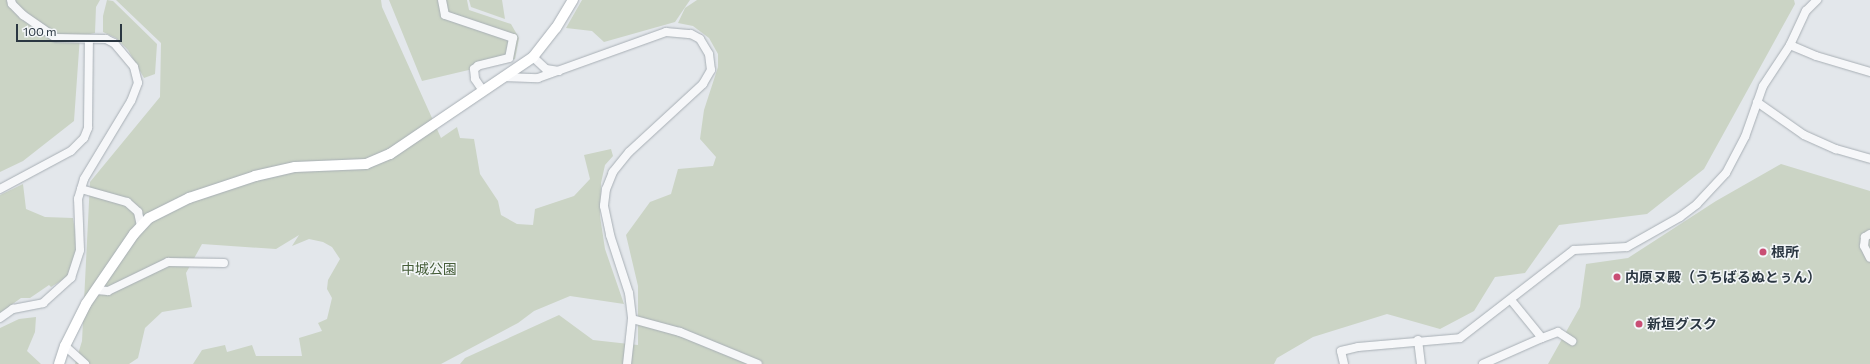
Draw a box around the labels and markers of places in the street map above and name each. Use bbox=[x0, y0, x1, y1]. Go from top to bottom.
place label: 根所 bbox=[1771, 244, 1799, 260]
marker: 根所 bbox=[1758, 247, 1768, 257]
place label: 内原ヌ殿（うちばるぬとぅん） bbox=[1625, 269, 1821, 285]
marker: 内原ヌ殿（うちばるぬとぅん） bbox=[1612, 272, 1622, 282]
place label: 新垣グスク bbox=[1647, 316, 1717, 332]
marker: 新垣グスク bbox=[1634, 319, 1644, 329]

